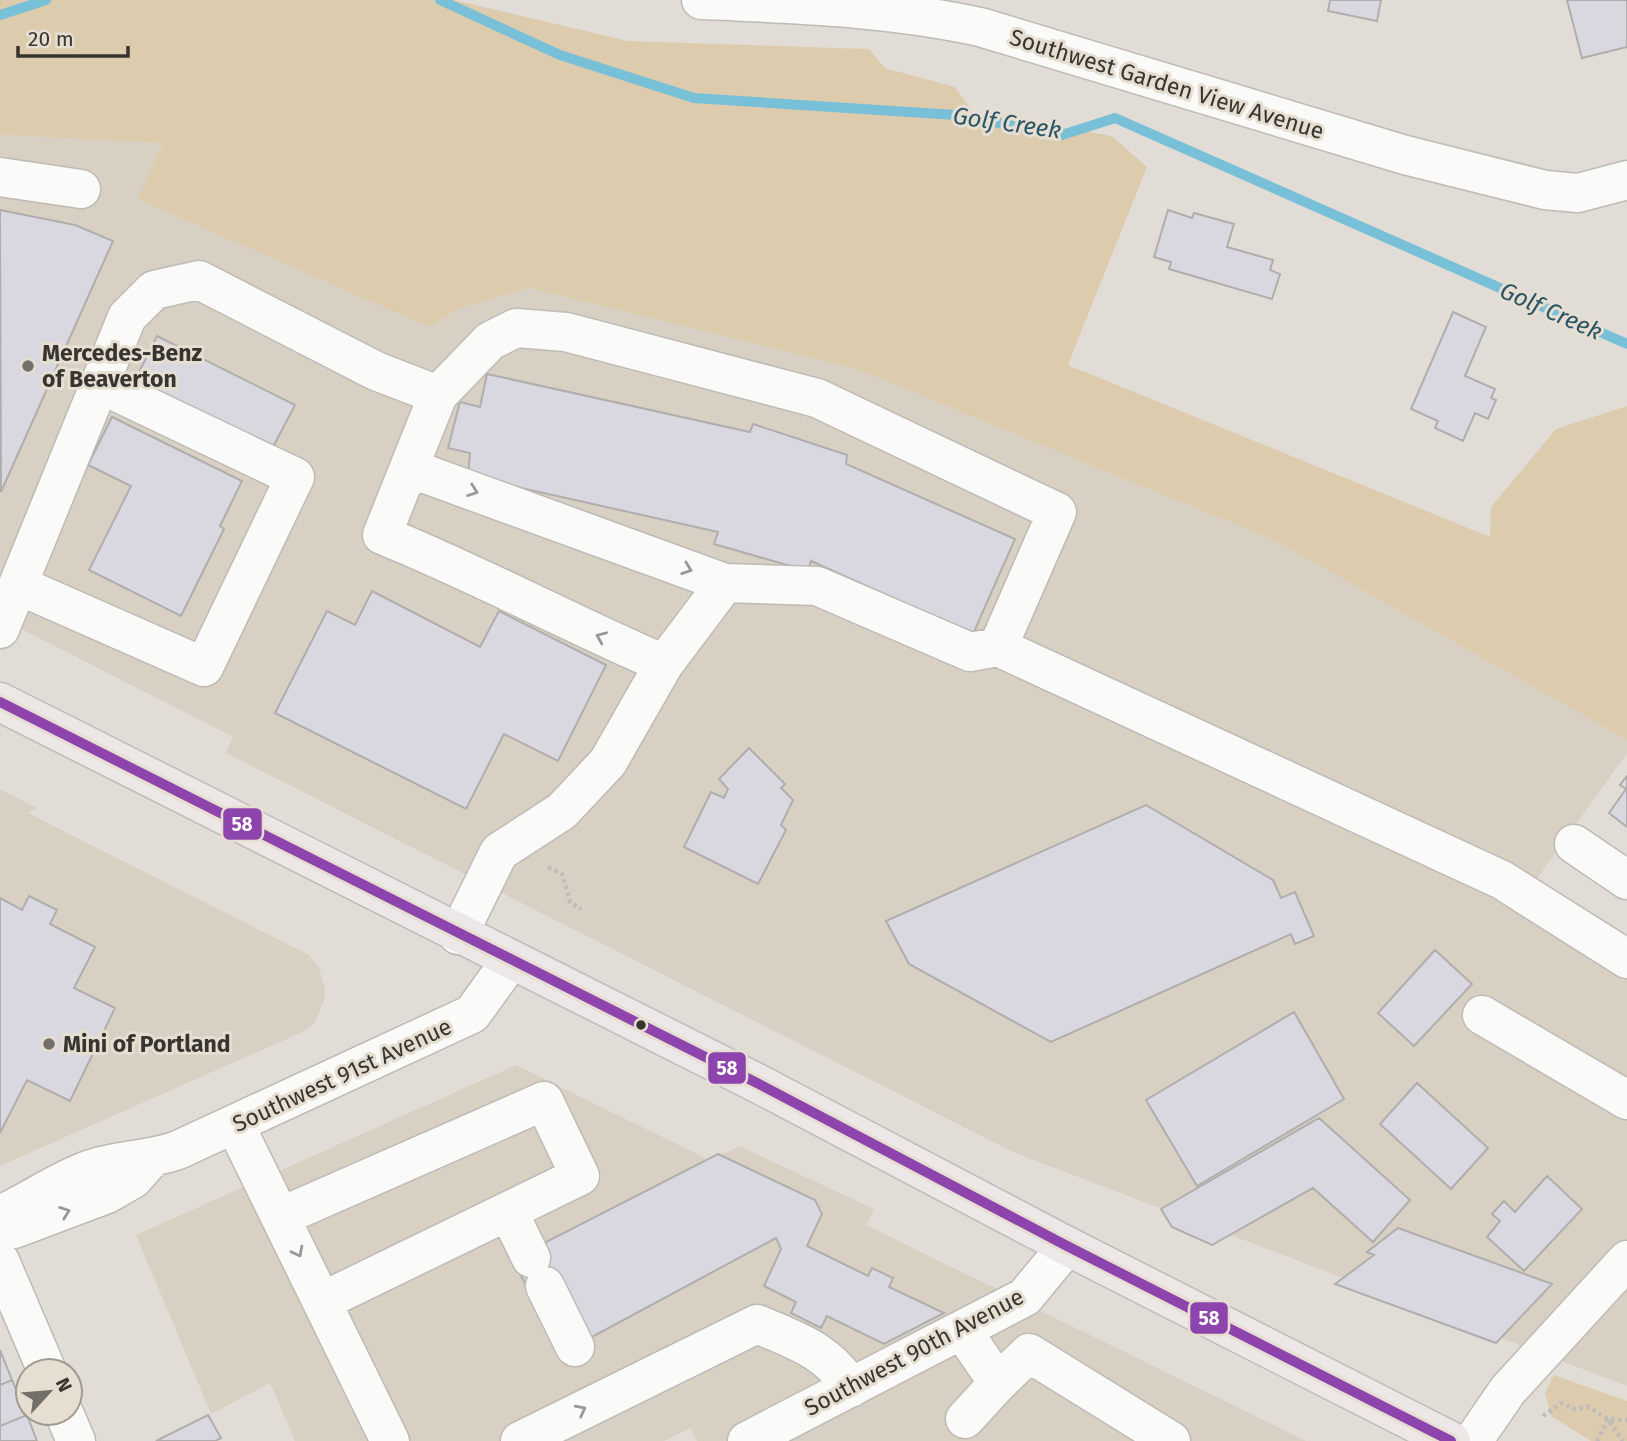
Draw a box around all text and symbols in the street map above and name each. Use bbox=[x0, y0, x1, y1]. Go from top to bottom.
scale bar bbox=[18, 14, 128, 58]
street label: Southwest Garden View Avenue bbox=[1006, 23, 1328, 145]
text: 20 m bbox=[28, 26, 74, 52]
water label: Golf Creek bbox=[951, 102, 1063, 144]
water label: Golf Creek bbox=[1495, 276, 1607, 346]
place label: Mercedes-Benz of Beaverton bbox=[42, 339, 202, 393]
marker: Mercedes-Benz of Beaverton bbox=[20, 358, 36, 374]
one-way arrow bbox=[466, 483, 478, 497]
one-way arrow bbox=[680, 561, 692, 575]
one-way arrow bbox=[596, 632, 608, 646]
line badge: 58 bbox=[222, 807, 263, 841]
text: 58 bbox=[231, 813, 253, 836]
street label: Southwest 91st Avenue bbox=[228, 1012, 456, 1138]
unlabelled marker bbox=[634, 1018, 648, 1032]
place label: Mini of Portland bbox=[63, 1030, 231, 1058]
marker: Mini of Portland bbox=[41, 1036, 57, 1052]
line badge: 58 bbox=[707, 1051, 747, 1085]
text: 58 bbox=[716, 1057, 738, 1080]
one-way arrow bbox=[59, 1206, 71, 1220]
one-way arrow bbox=[289, 1245, 303, 1257]
street label: Southwest 90th Avenue bbox=[800, 1282, 1028, 1422]
line badge: 58 bbox=[1189, 1301, 1229, 1335]
text: 58 bbox=[1198, 1307, 1220, 1330]
north arrow bbox=[14, 1357, 84, 1427]
text: N bbox=[51, 1374, 77, 1395]
one-way arrow bbox=[574, 1405, 586, 1419]

